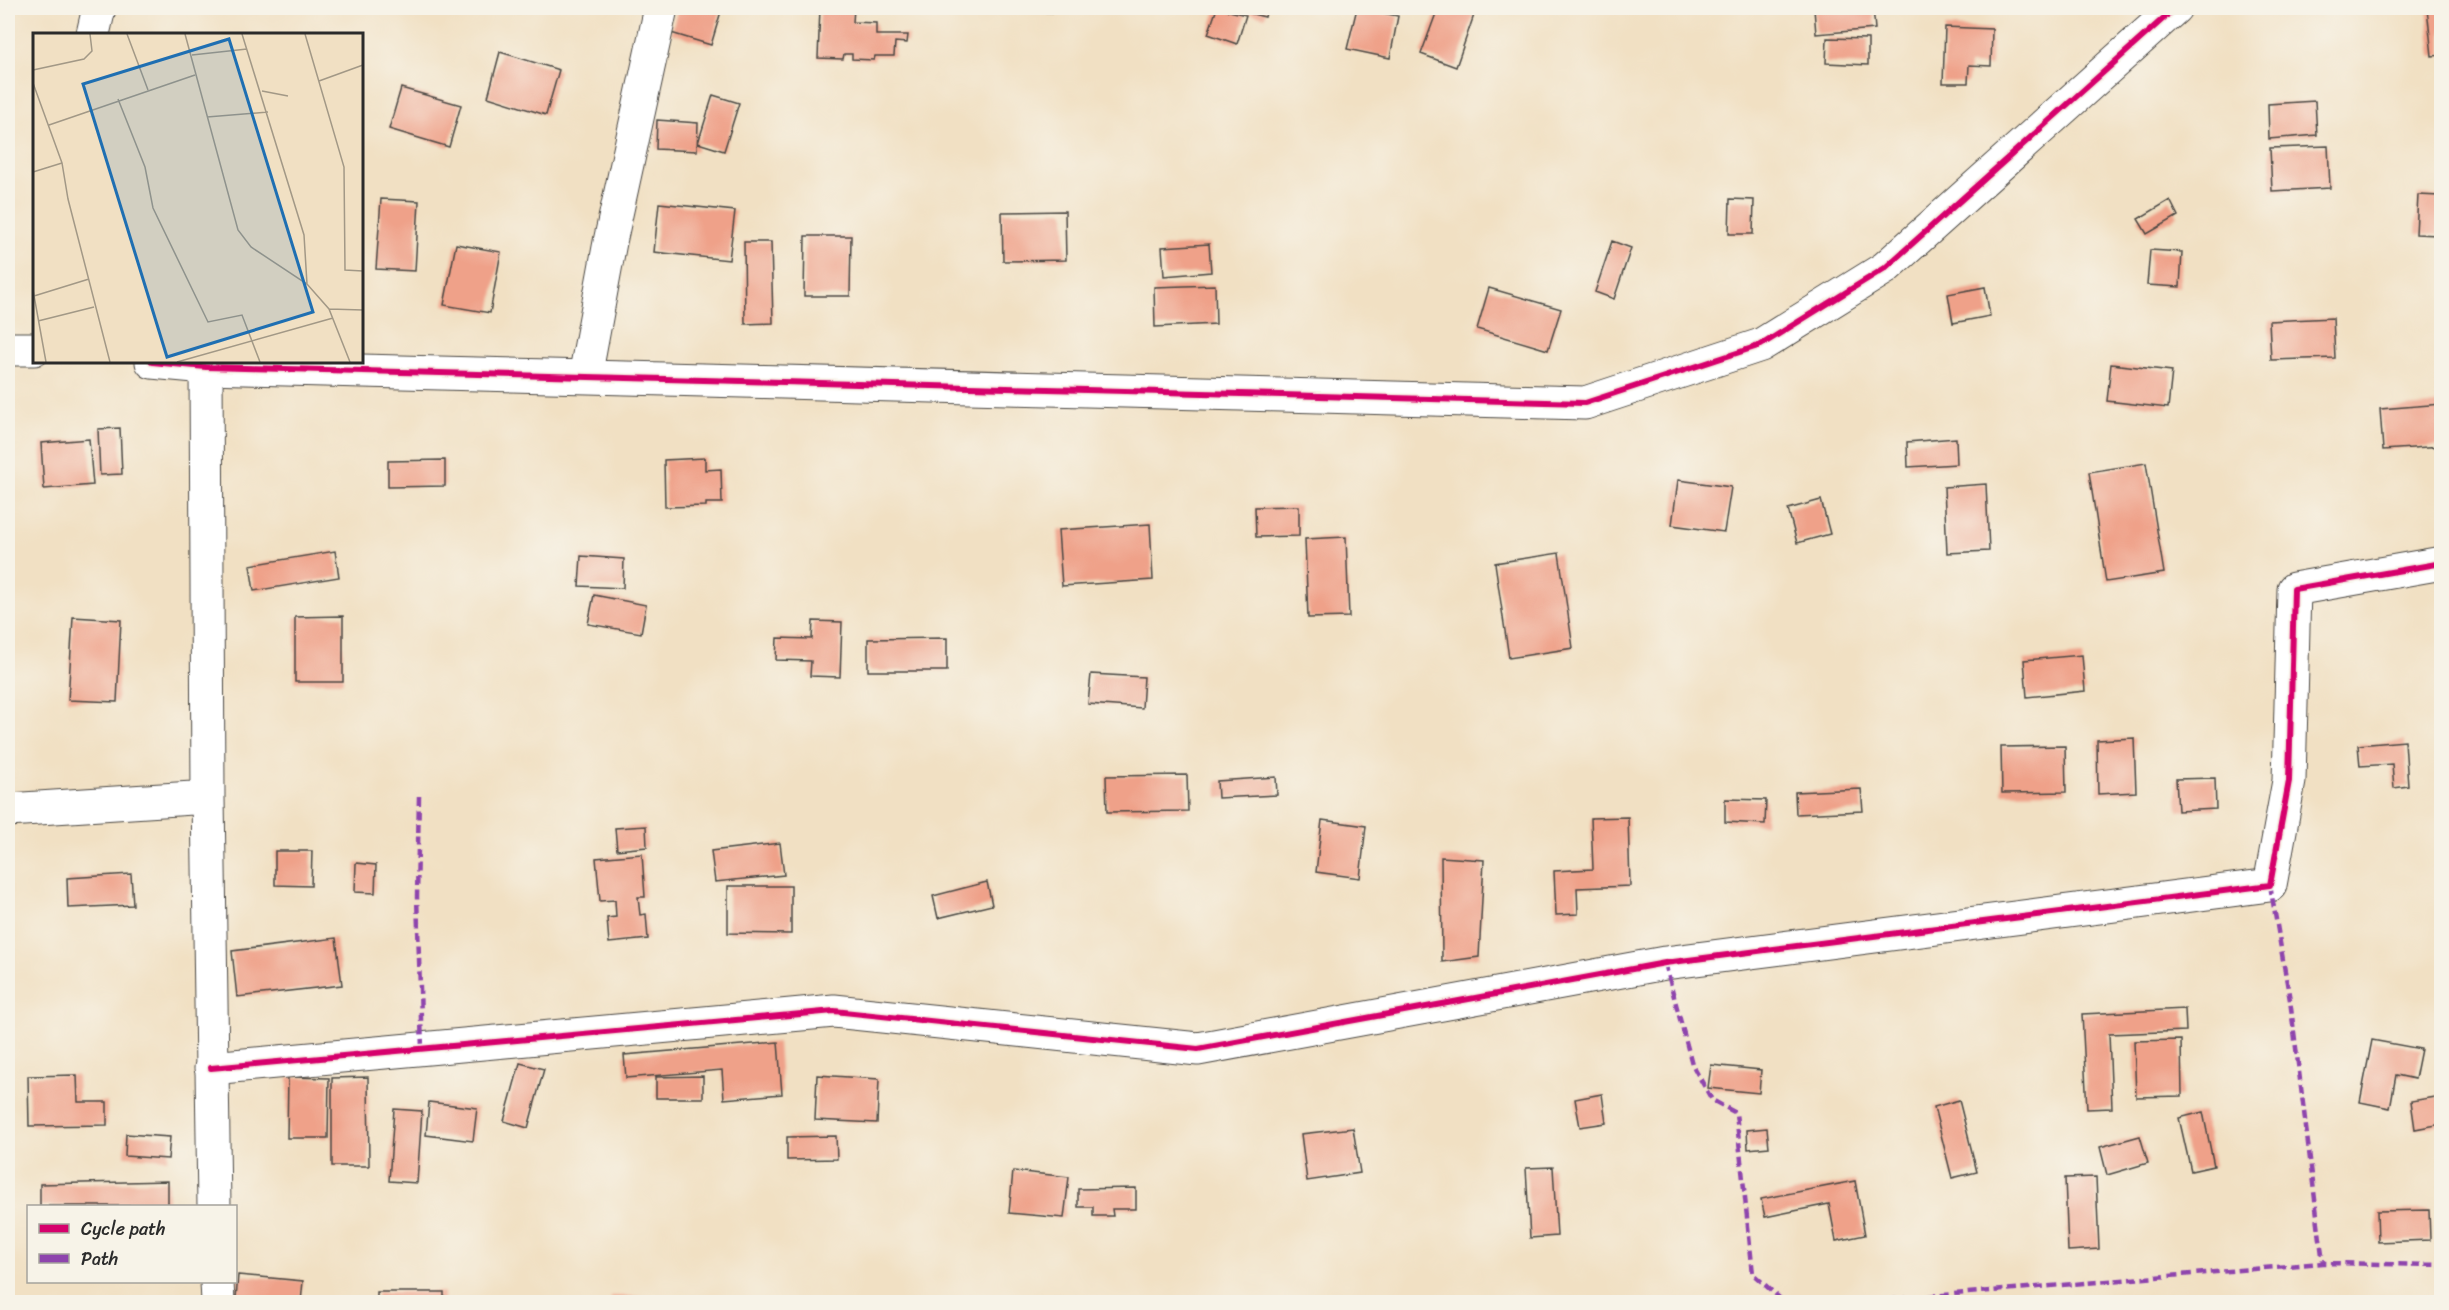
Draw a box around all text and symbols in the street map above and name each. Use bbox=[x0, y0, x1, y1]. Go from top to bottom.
inset map bbox=[33, 33, 363, 363]
legend bbox=[27, 1205, 237, 1283]
text: Cycle path bbox=[81, 1213, 165, 1245]
text: Path bbox=[81, 1243, 118, 1275]

